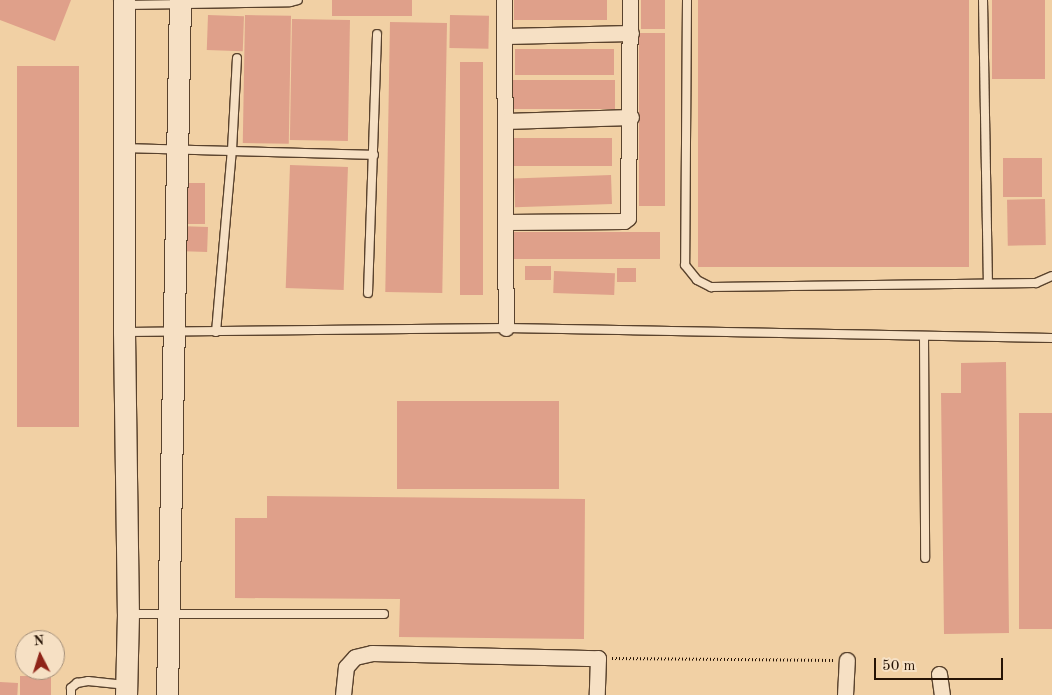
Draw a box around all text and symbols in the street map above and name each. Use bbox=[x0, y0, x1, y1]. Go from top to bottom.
north arrow bbox=[15, 630, 65, 680]
text: N bbox=[33, 634, 45, 648]
scale bar bbox=[877, 648, 1006, 680]
text: 50 m bbox=[882, 659, 916, 674]

